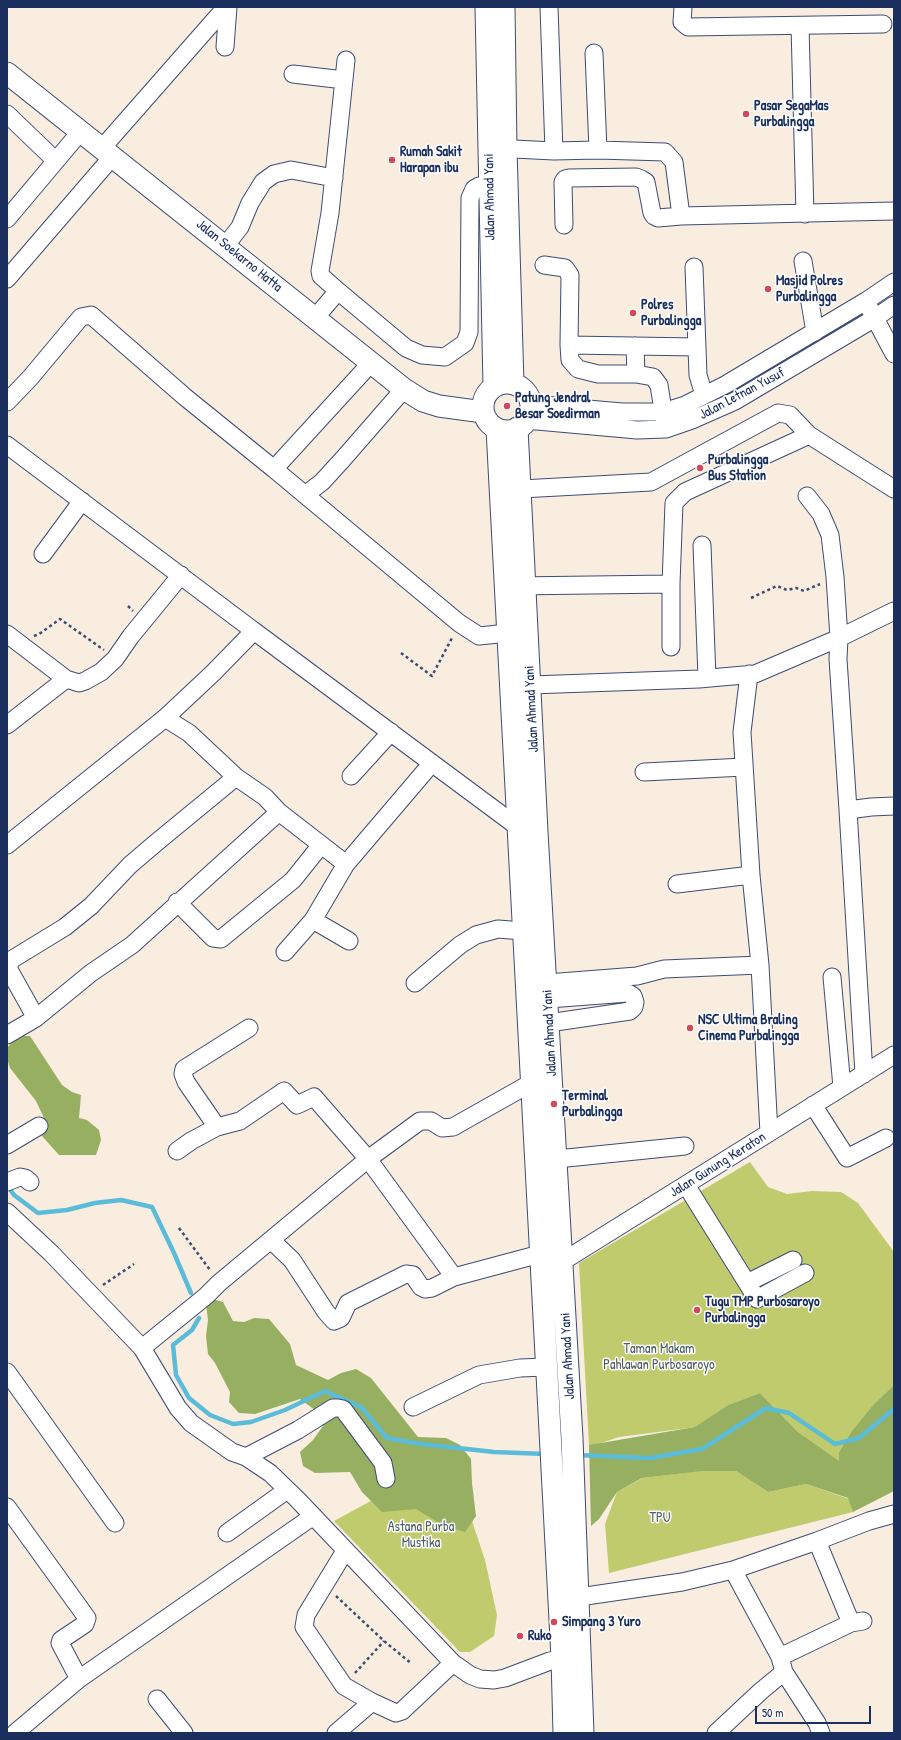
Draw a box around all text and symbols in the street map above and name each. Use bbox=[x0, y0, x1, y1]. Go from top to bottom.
place label: Pasar SegaMas Purbalingga bbox=[754, 98, 829, 130]
marker: Pasar SegaMas Purbalingga bbox=[741, 109, 751, 119]
place label: Rumah Sakit Harapan ibu bbox=[400, 144, 462, 176]
street label: Jalan Ahmad Yani bbox=[481, 153, 499, 241]
marker: Rumah Sakit Harapan ibu bbox=[387, 155, 397, 165]
street label: Jalan Soekarno Hatta bbox=[192, 216, 286, 296]
place label: Masjid Polres Purbalingga bbox=[776, 273, 843, 306]
marker: Masjid Polres Purbalingga bbox=[763, 284, 773, 294]
place label: Polres Purbalingga bbox=[641, 297, 701, 330]
marker: Polres Purbalingga bbox=[628, 308, 638, 318]
street label: Jalan Letnan Yusuf bbox=[696, 364, 788, 424]
place label: Patung Jendral Besar Soedirman bbox=[515, 390, 600, 422]
marker: Patung Jendral Besar Soedirman bbox=[502, 401, 512, 411]
place label: Purbalingga Bus Station bbox=[708, 452, 768, 484]
marker: Purbalingga Bus Station bbox=[695, 463, 705, 473]
street label: Jalan Ahmad Yani bbox=[521, 665, 543, 753]
street label: Jalan Ahmad Yani bbox=[539, 989, 561, 1077]
place label: NSC Ultima Braling Cinema Purbalingga bbox=[698, 1012, 799, 1044]
marker: NSC Ultima Braling Cinema Purbalingga bbox=[685, 1023, 695, 1033]
place label: Terminal Purbalingga bbox=[562, 1088, 622, 1120]
marker: Terminal Purbalingga bbox=[549, 1099, 559, 1109]
street label: Jalan Gunung Keraton bbox=[667, 1129, 769, 1201]
place label: Tugu TMP Purbosaroyo Purbalingga bbox=[705, 1294, 820, 1326]
marker: Tugu TMP Purbosaroyo Purbalingga bbox=[692, 1305, 702, 1315]
street label: Jalan Ahmad Yani bbox=[557, 1312, 579, 1400]
park label: Taman Makam Pahlawan Purbosaroyo bbox=[603, 1341, 715, 1374]
park label: TPU bbox=[650, 1510, 670, 1526]
park label: Astana Purba Mustika bbox=[388, 1519, 454, 1552]
place label: Simpang 3 Yuro bbox=[562, 1614, 641, 1630]
marker: Simpang 3 Yuro bbox=[549, 1617, 559, 1627]
place label: Ruko bbox=[528, 1628, 551, 1644]
marker: Ruko bbox=[515, 1631, 525, 1641]
scale bar bbox=[757, 1698, 873, 1724]
text: 50 m bbox=[762, 1704, 783, 1721]

